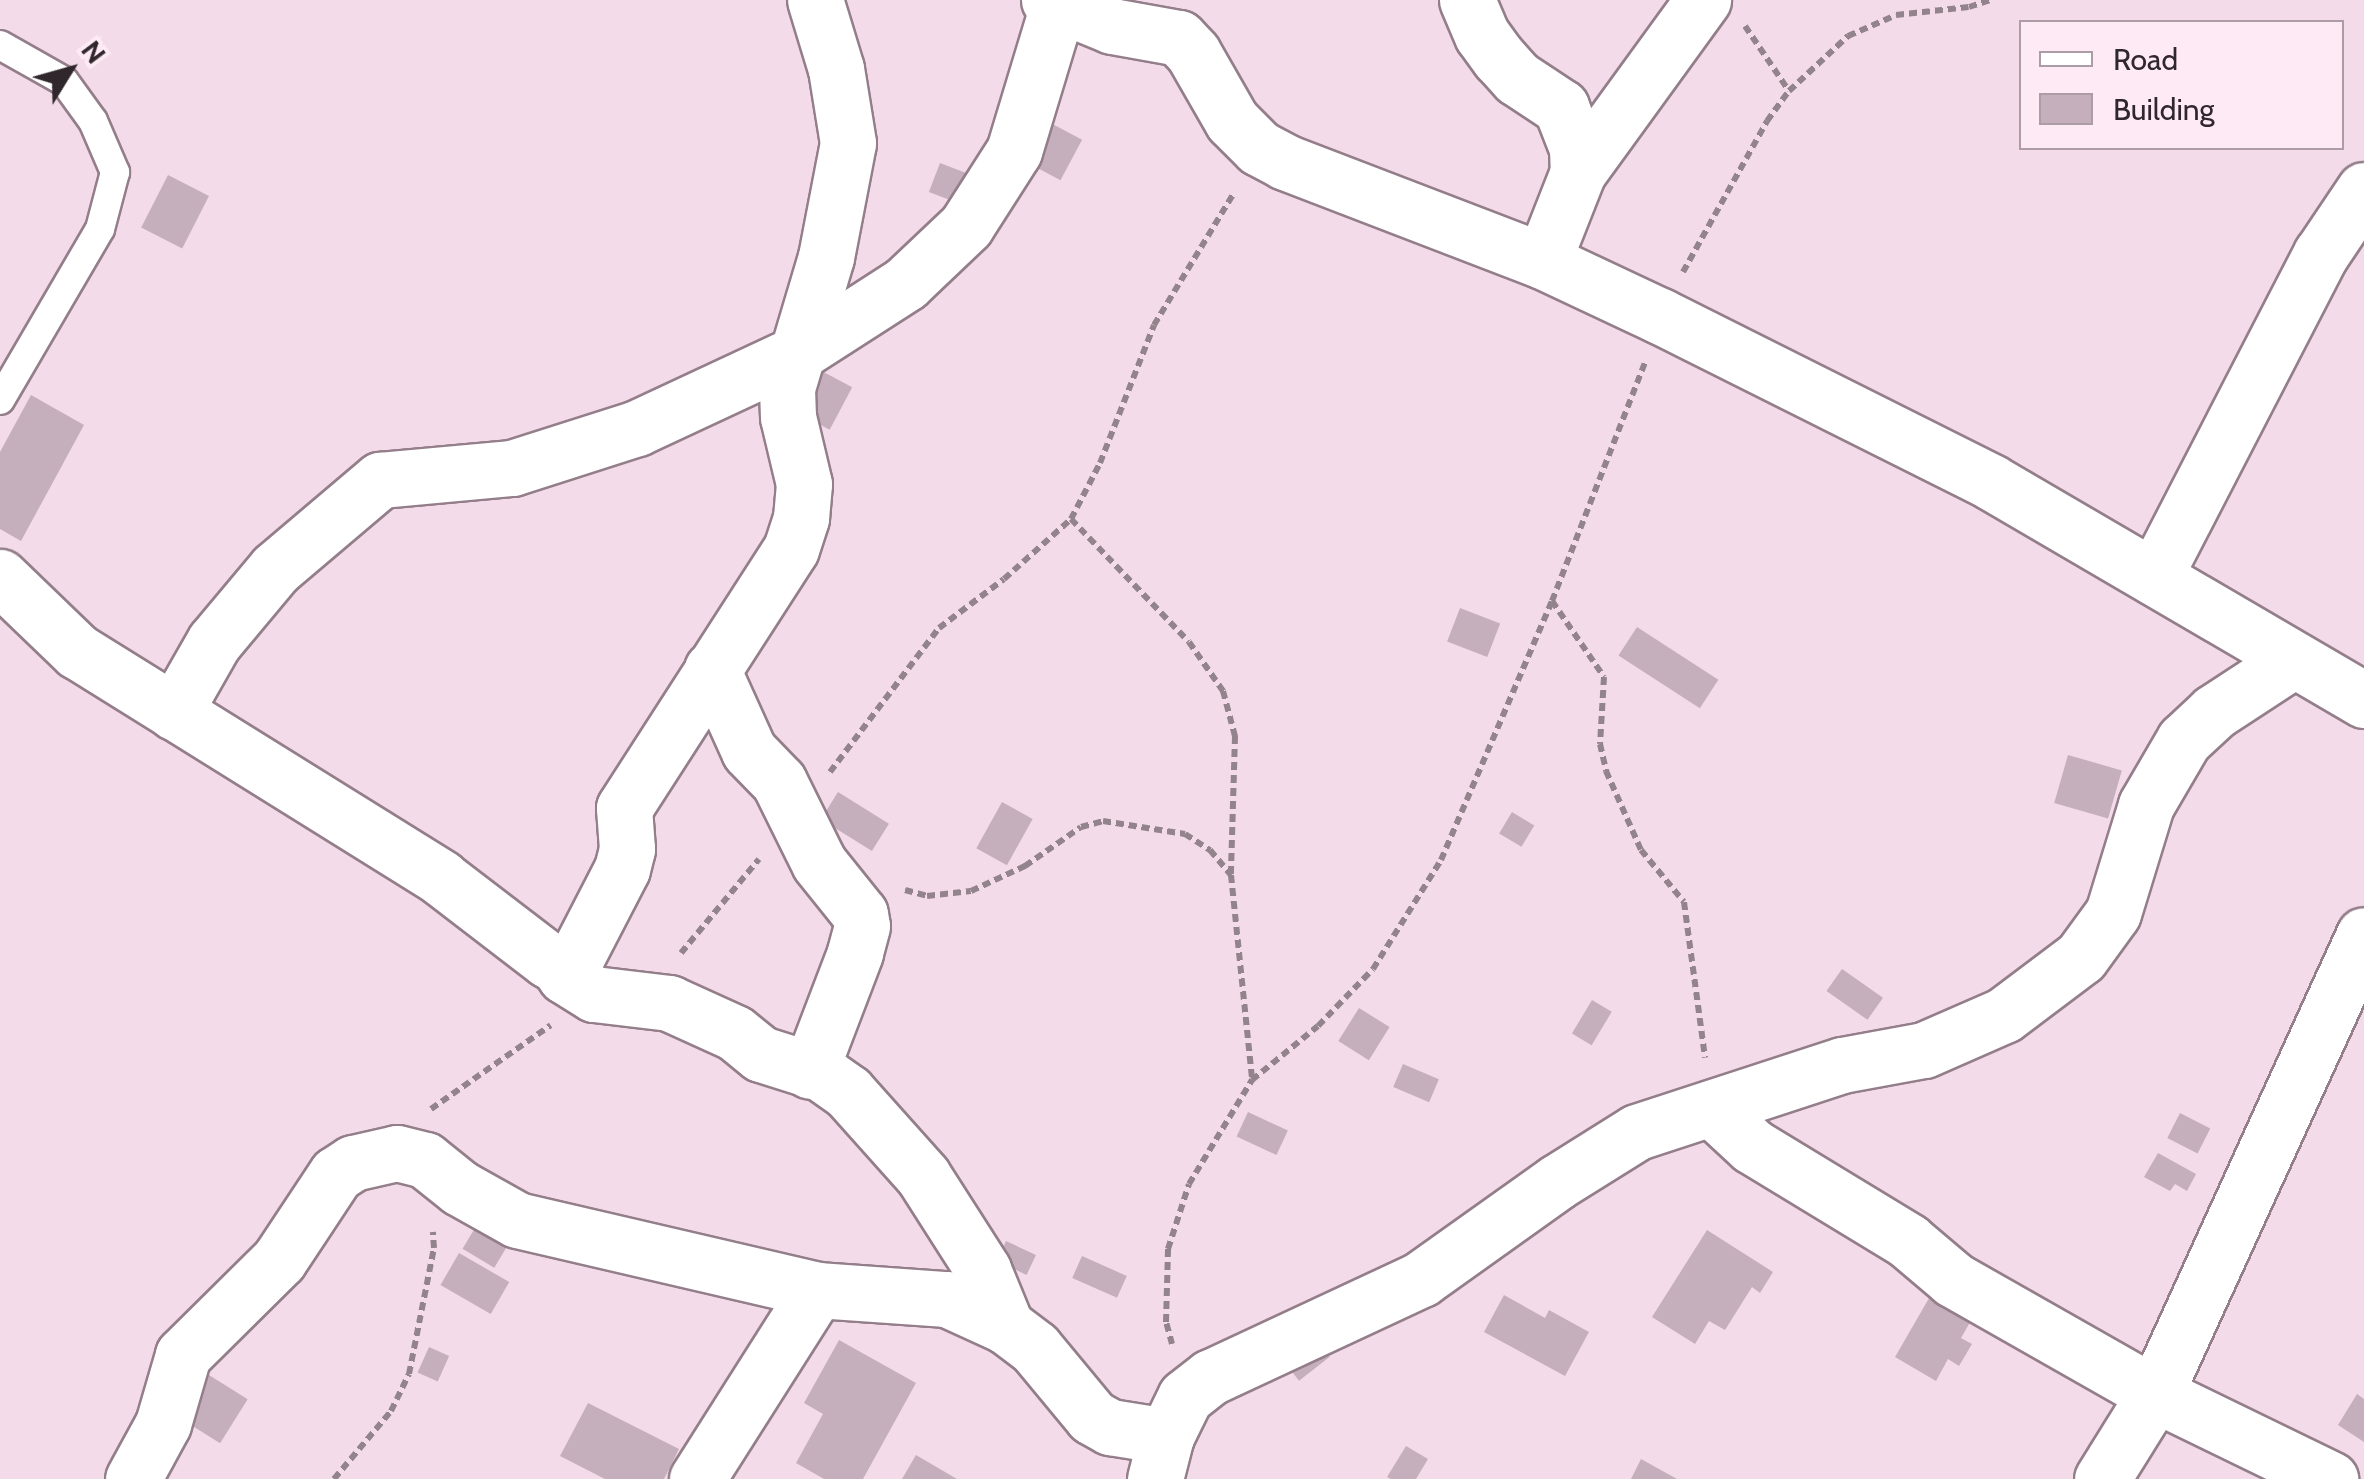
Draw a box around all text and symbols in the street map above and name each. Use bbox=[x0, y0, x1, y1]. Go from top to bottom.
north arrow bbox=[20, 20, 120, 120]
legend bbox=[2019, 20, 2344, 150]
text: N bbox=[74, 34, 113, 70]
text: Road bbox=[2113, 41, 2178, 78]
text: Building bbox=[2113, 91, 2215, 128]

